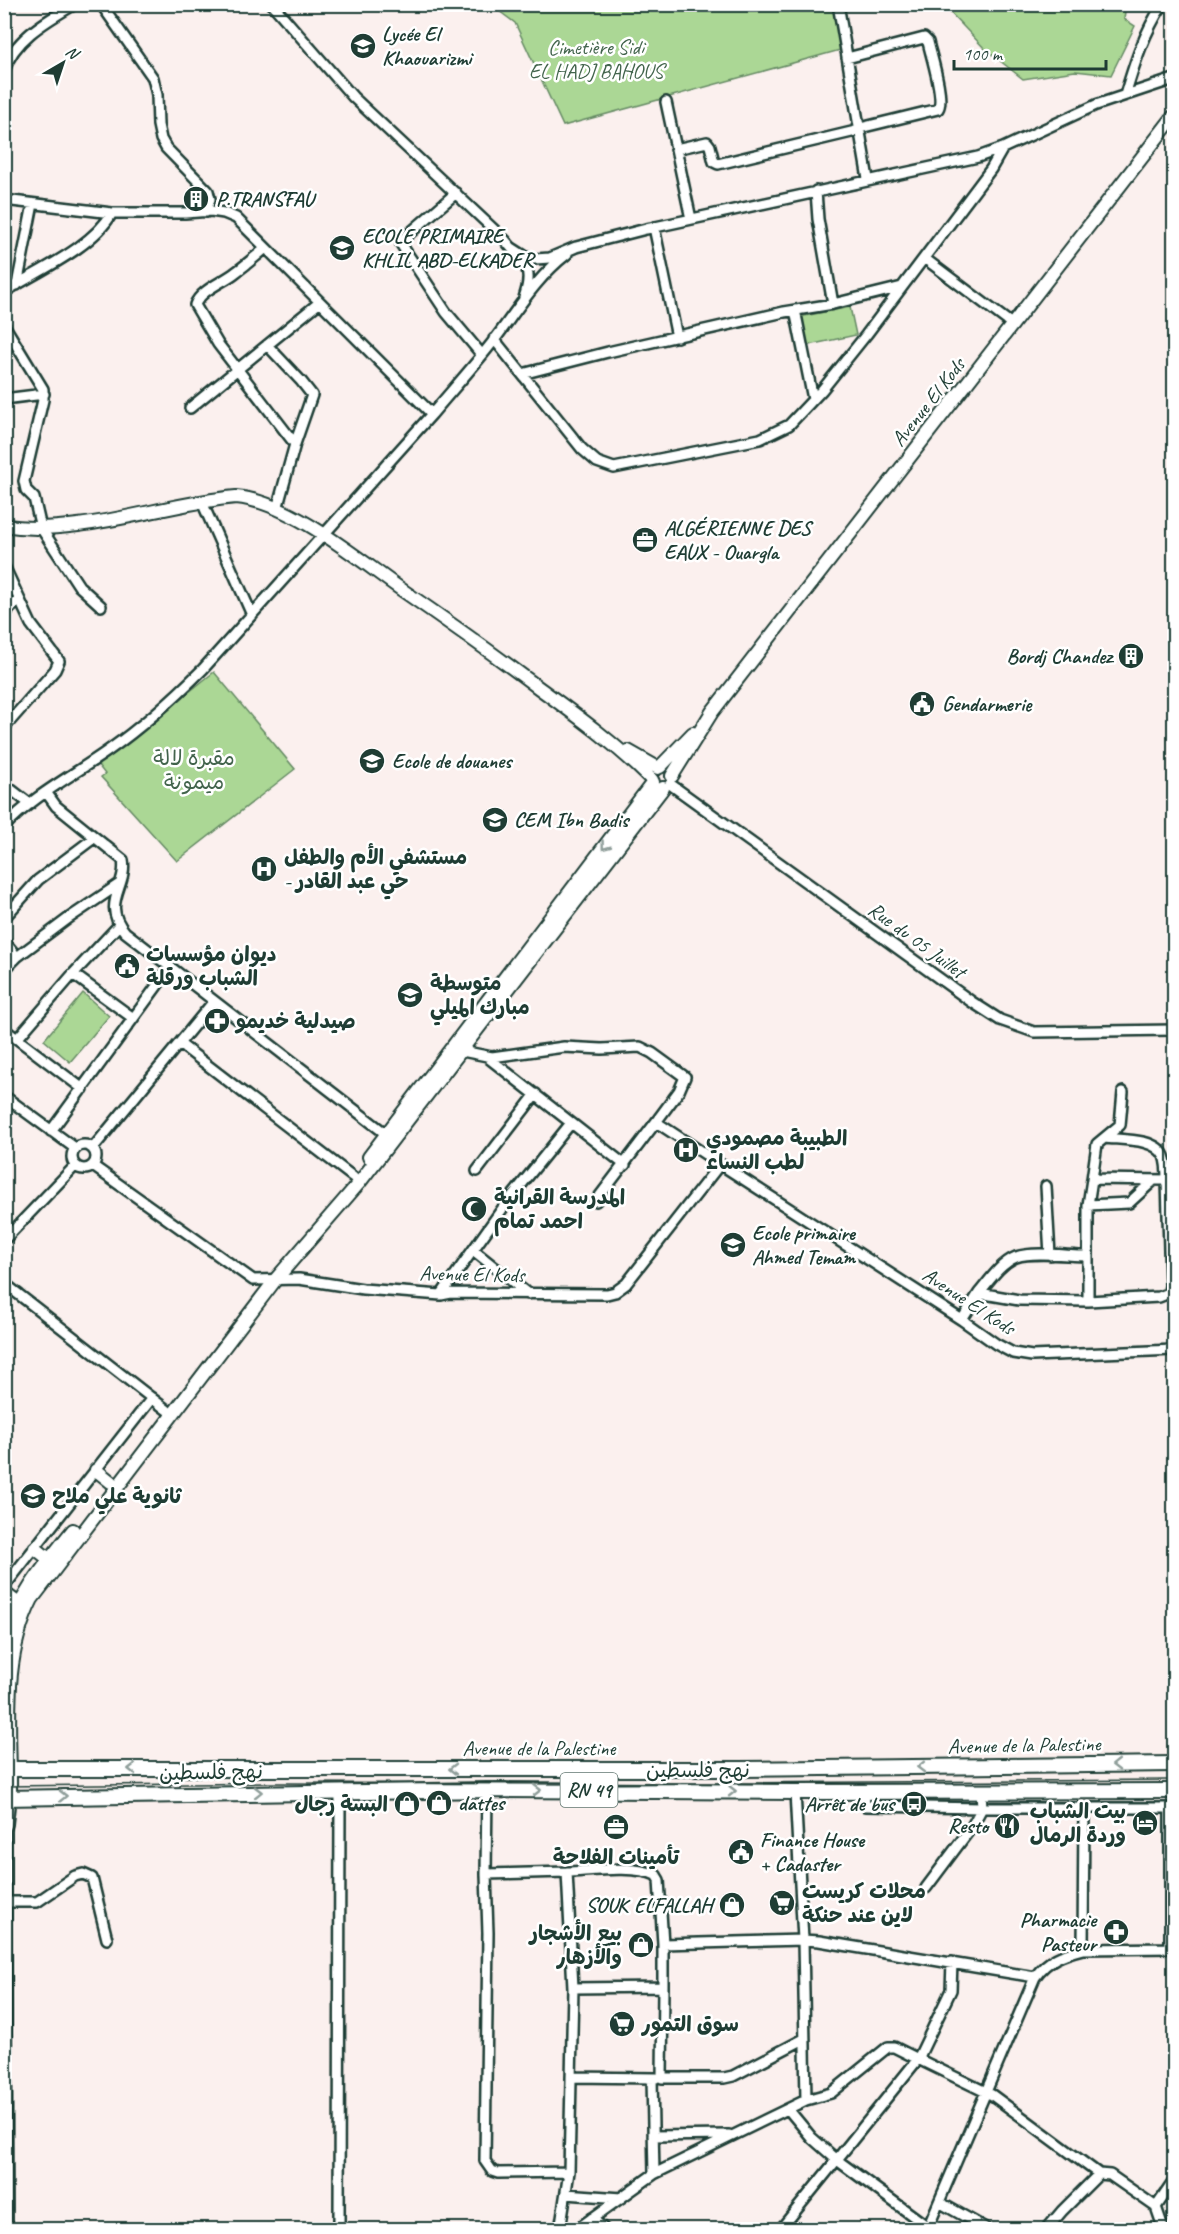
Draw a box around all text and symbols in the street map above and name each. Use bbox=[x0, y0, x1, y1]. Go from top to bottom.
place label: Lycée El Khaouarizmi bbox=[382, 21, 474, 71]
school or university icon: Lycée El Khaouarizmi bbox=[348, 31, 378, 61]
north arrow bbox=[33, 33, 93, 93]
scale bar bbox=[954, 33, 1106, 71]
park label: Cimetière Sidi EL HADJ BAHOUS bbox=[529, 34, 667, 84]
text: N bbox=[62, 41, 84, 65]
text: 100 m bbox=[963, 43, 1004, 65]
building icon: P.TRANSFAU bbox=[181, 184, 211, 214]
place label: P.TRANSFAU bbox=[216, 186, 317, 212]
place label: ECOLE PRIMAIRE KHLIL ABD-ELKADER bbox=[362, 223, 537, 273]
school or university icon: ECOLE PRIMAIRE KHLIL ABD-ELKADER bbox=[327, 233, 357, 263]
street label: Avenue El Kods bbox=[885, 351, 972, 452]
place label: ALGÉRIENNE DES EAUX - Ouargla bbox=[664, 515, 814, 565]
office icon: ALGÉRIENNE DES EAUX - Ouargla bbox=[630, 525, 660, 555]
building icon: Bordj Chandez bbox=[1116, 641, 1146, 671]
place label: Bordj Chandez bbox=[1007, 643, 1114, 669]
public building icon: Gendarmerie bbox=[907, 689, 937, 719]
place label: Gendarmerie bbox=[942, 691, 1033, 717]
park label: مقبرة لالة ميمونة bbox=[153, 745, 235, 795]
school or university icon: Ecole de douanes bbox=[357, 746, 387, 776]
place label: Ecole de douanes bbox=[392, 748, 514, 774]
school or university icon: CEM Ibn Badis bbox=[480, 805, 510, 835]
place label: CEM Ibn Badis bbox=[514, 807, 631, 833]
one-way arrow bbox=[601, 839, 612, 850]
place label: مستشفي الأم والطفل - حي عبد القادر bbox=[284, 843, 467, 900]
hospital icon: مستشفي الأم والطفل - حي عبد القادر bbox=[249, 854, 279, 884]
street label: Rue du 05 Juillet bbox=[863, 896, 973, 986]
place label: ديوان مؤسسات الشباب ورقلة bbox=[146, 941, 276, 991]
public building icon: ديوان مؤسسات الشباب ورقلة bbox=[112, 951, 142, 981]
place label: متوسطة مبارك الميلي bbox=[430, 970, 530, 1026]
school or university icon: متوسطة مبارك الميلي bbox=[395, 980, 425, 1010]
pharmacy icon: صيدلية خديمو bbox=[202, 1006, 232, 1036]
place label: صيدلية خديمو bbox=[234, 1008, 356, 1034]
place label: الطبيبة مصمودي لطب النساء bbox=[706, 1125, 847, 1175]
hospital icon: الطبيبة مصمودي لطب النساء bbox=[671, 1135, 701, 1165]
place label: المدرسة القرانية احمد تمام bbox=[494, 1184, 625, 1237]
mosque icon: المدرسة القرانية احمد تمام bbox=[459, 1194, 489, 1224]
place label: Ecole primaire Ahmed Temam bbox=[752, 1220, 857, 1270]
school or university icon: Ecole primaire Ahmed Temam bbox=[718, 1230, 748, 1260]
street label: Avenue El Kods bbox=[419, 1260, 527, 1288]
street label: Avenue El Kods bbox=[918, 1261, 1022, 1342]
school or university icon: ثانوية علي ملاح bbox=[18, 1481, 48, 1511]
place label: ثانوية علي ملاح bbox=[52, 1483, 183, 1515]
street label: Avenue de la Palestine bbox=[947, 1731, 1102, 1759]
street label: Avenue de la Palestine bbox=[463, 1735, 617, 1761]
street label: نهج فلسطين bbox=[646, 1757, 750, 1784]
street label: نهج فلسطين bbox=[159, 1758, 263, 1787]
one-way arrow bbox=[1112, 1758, 1121, 1771]
one-way arrow bbox=[917, 1761, 926, 1773]
one-way arrow bbox=[128, 1763, 137, 1775]
one-way arrow bbox=[449, 1763, 458, 1775]
road number: RN 49 bbox=[560, 1773, 618, 1807]
one-way arrow bbox=[532, 1784, 541, 1796]
one-way arrow bbox=[727, 1785, 736, 1797]
one-way arrow bbox=[253, 1786, 262, 1799]
shop icon: dattes bbox=[424, 1788, 454, 1818]
shop icon: البسة رجال bbox=[392, 1789, 422, 1819]
bus stop icon: Arrêt de bus bbox=[899, 1789, 929, 1819]
one-way arrow bbox=[58, 1790, 67, 1803]
place label: dattes bbox=[458, 1790, 507, 1816]
place label: البسة رجال bbox=[294, 1791, 388, 1817]
place label: Arrêt de bus bbox=[805, 1791, 897, 1817]
place label: بيت الشباب وردة الرمال bbox=[1030, 1798, 1126, 1848]
hotel icon: بيت الشباب وردة الرمال bbox=[1130, 1808, 1160, 1838]
restaurant icon: Resto bbox=[992, 1811, 1022, 1841]
office icon: تأمينات الفلاحة bbox=[601, 1812, 631, 1842]
place label: Resto bbox=[948, 1813, 990, 1839]
place label: Finance House + Cadaster bbox=[760, 1827, 866, 1877]
public building icon: Finance House + Cadaster bbox=[726, 1837, 756, 1867]
place label: تأمينات الفلاحة bbox=[553, 1844, 680, 1870]
place label: محلات كريست لاين عند حنكة bbox=[802, 1878, 926, 1928]
supermarket icon: محلات كريست لاين عند حنكة bbox=[767, 1888, 797, 1918]
shop icon: SOUK ELFALLAH bbox=[717, 1890, 747, 1920]
place label: SOUK ELFALLAH bbox=[586, 1892, 716, 1918]
place label: Pharmacie Pasteur bbox=[1020, 1907, 1098, 1957]
pharmacy icon: Pharmacie Pasteur bbox=[1101, 1917, 1131, 1947]
place label: بيع الأشجار والأزهار bbox=[528, 1919, 622, 1970]
shop icon: بيع الأشجار والأزهار bbox=[626, 1930, 656, 1960]
supermarket icon: سوق التمور bbox=[607, 2009, 637, 2039]
place label: سوق التمور bbox=[640, 2011, 739, 2037]

